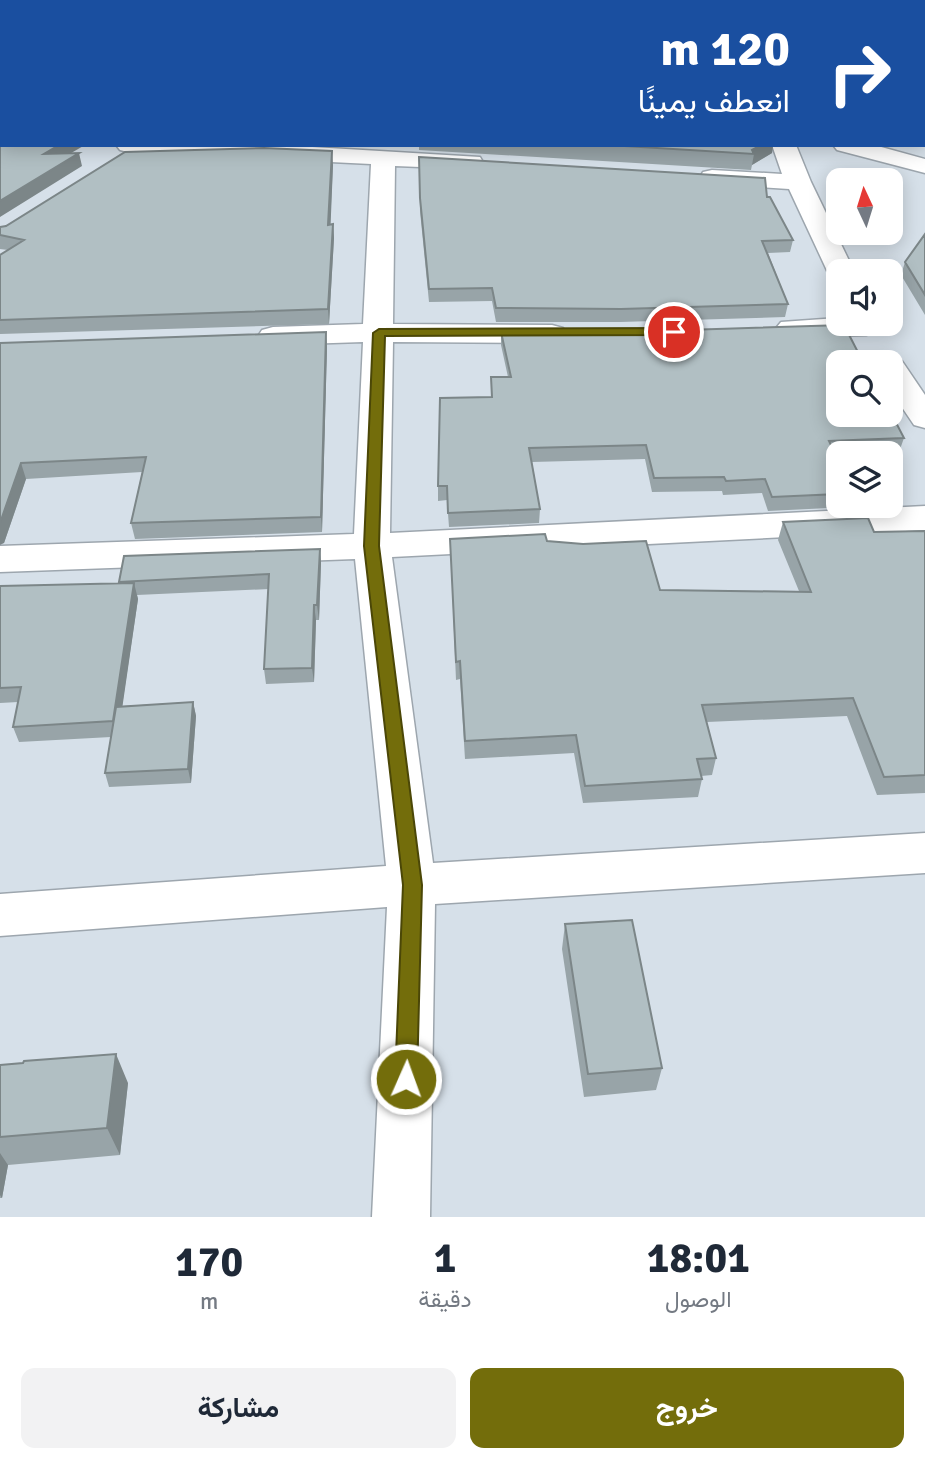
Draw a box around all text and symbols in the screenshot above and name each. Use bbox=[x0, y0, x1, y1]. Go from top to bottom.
text: 120 m bbox=[660, 19, 790, 79]
icon: right bbox=[814, 28, 905, 119]
text: انعطف يمينًا bbox=[638, 82, 790, 121]
north arrow bbox=[826, 168, 903, 245]
map controls bbox=[826, 168, 903, 518]
button: sound bbox=[826, 259, 903, 336]
pin bbox=[644, 302, 704, 362]
icon: arrive bbox=[655, 313, 693, 351]
button: search bbox=[826, 350, 903, 427]
button: layers bbox=[826, 441, 903, 518]
position arrow bbox=[369, 1042, 443, 1116]
text: 1 bbox=[434, 1233, 456, 1284]
text: 18:01 bbox=[647, 1233, 750, 1284]
text: 170 bbox=[175, 1237, 243, 1288]
text: دقيقة bbox=[418, 1285, 472, 1314]
text: الوصول bbox=[665, 1285, 731, 1314]
text: m bbox=[200, 1287, 218, 1316]
button: مشاركة bbox=[21, 1368, 456, 1448]
button: خروج bbox=[470, 1368, 904, 1448]

